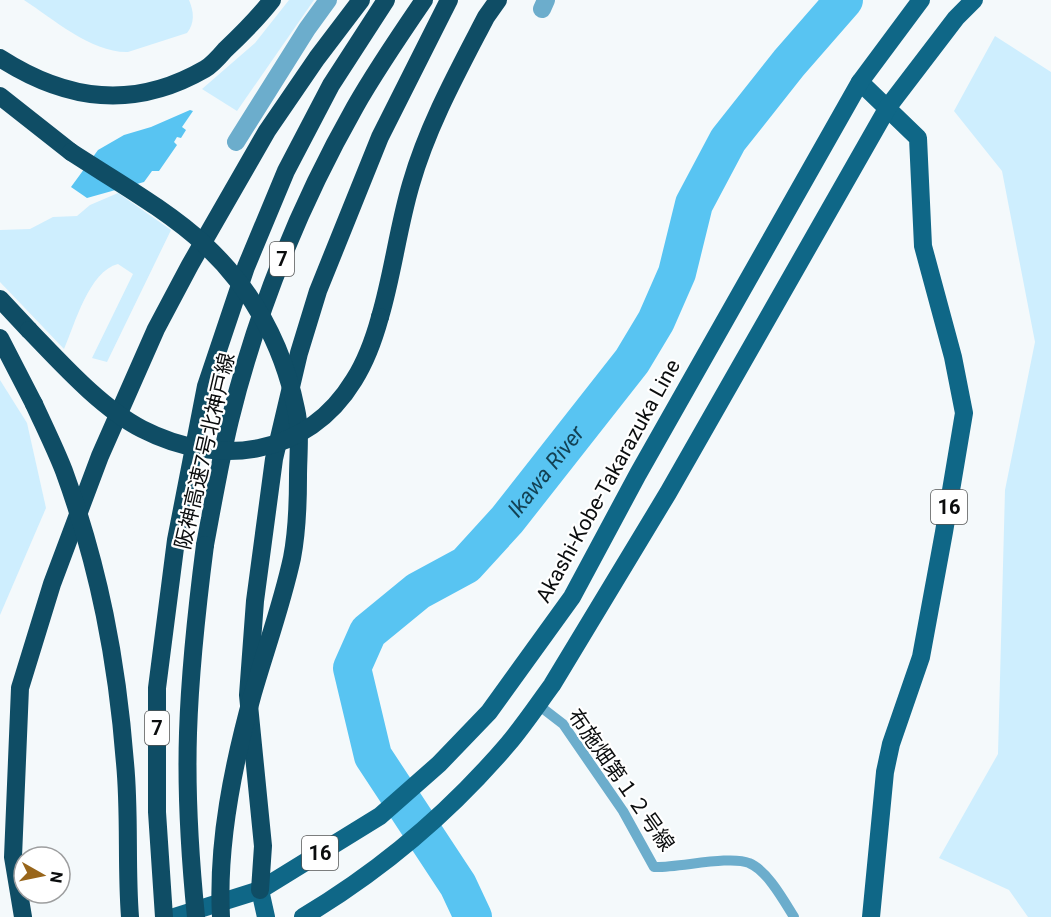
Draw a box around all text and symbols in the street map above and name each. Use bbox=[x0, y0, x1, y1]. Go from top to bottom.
road number: 7 bbox=[270, 242, 294, 276]
street label: 阪神高速7号北神戸線 bbox=[171, 350, 239, 552]
street label: Akashi-Kobe-Takarazuka Line bbox=[531, 355, 685, 607]
water label: Ikawa River bbox=[502, 420, 590, 522]
road number: 16 bbox=[931, 490, 967, 524]
street label: 布施畑第１２号線 bbox=[563, 704, 679, 856]
road number: 7 bbox=[145, 711, 169, 745]
road number: 16 bbox=[302, 836, 338, 870]
north arrow bbox=[12, 845, 72, 905]
text: N bbox=[46, 870, 67, 884]

